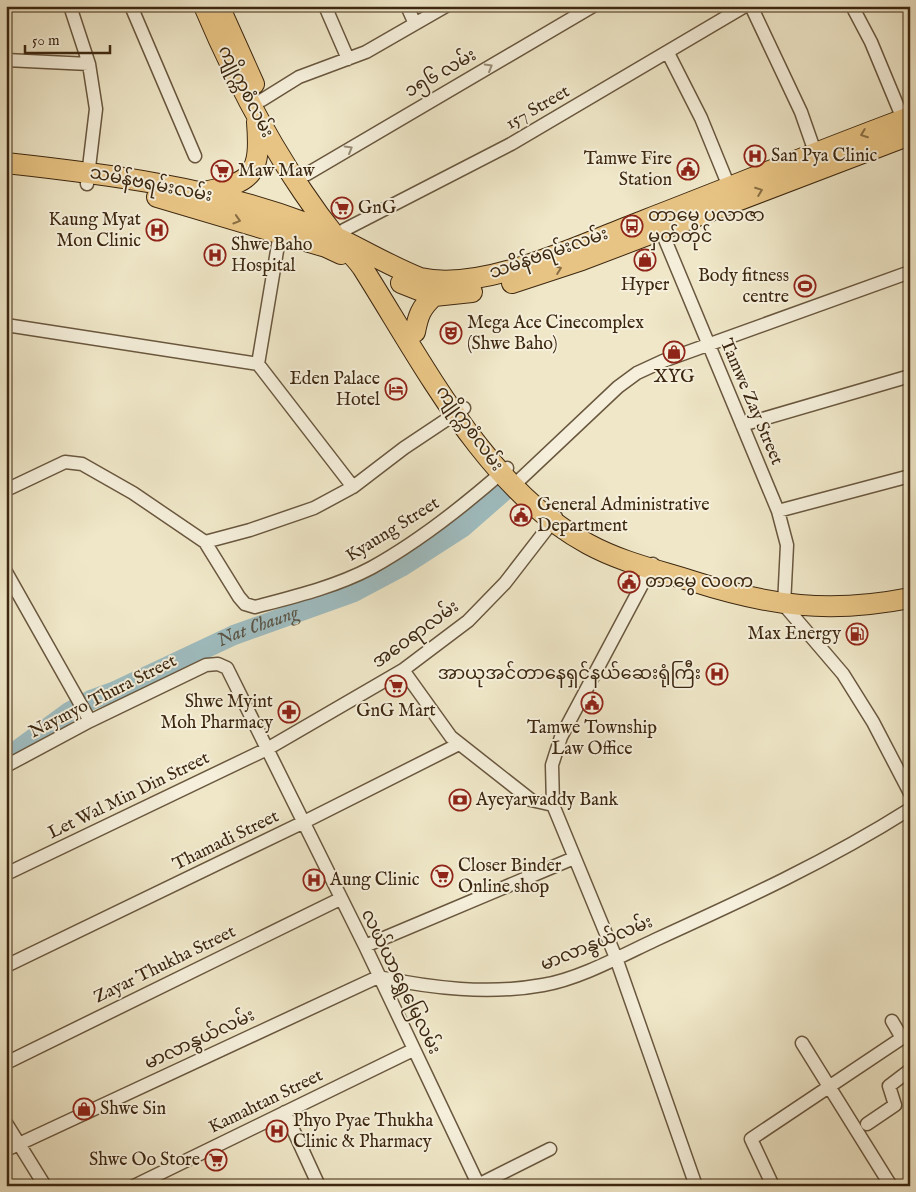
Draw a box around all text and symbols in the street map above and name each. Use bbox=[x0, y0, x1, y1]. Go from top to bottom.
scale bar bbox=[25, 22, 110, 54]
text: 50 m bbox=[32, 31, 60, 50]
street label: ကျိုက္ကစံလမ်း bbox=[210, 40, 282, 143]
street label: ၁၅၆ လမ်း bbox=[400, 42, 482, 105]
one-way arrow bbox=[483, 63, 492, 73]
street label: 157 Street bbox=[502, 80, 574, 136]
one-way arrow bbox=[860, 128, 869, 138]
hospital icon: San Pya Clinic bbox=[743, 144, 767, 168]
one-way arrow bbox=[343, 145, 352, 155]
place label: San Pya Clinic bbox=[771, 145, 878, 168]
place label: Tamwe Fire Station bbox=[584, 148, 672, 192]
public building icon: Tamwe Fire Station bbox=[676, 157, 700, 181]
street label: သမိန်ဗရမ်းလမ်း bbox=[87, 158, 215, 210]
supermarket icon: Maw Maw bbox=[210, 159, 234, 183]
place label: Maw Maw bbox=[238, 160, 316, 183]
one-way arrow bbox=[754, 187, 762, 197]
supermarket icon: GnG bbox=[330, 196, 354, 220]
place label: GnG bbox=[358, 197, 397, 220]
place label: တာမွေ ပလာဇာ မှတ်တိုင် bbox=[648, 205, 765, 251]
place label: Kaung Myat Mon Clinic bbox=[48, 209, 141, 253]
one-way arrow bbox=[232, 214, 240, 224]
bus stop icon: တာမွေ ပလာဇာ မှတ်တိုင် bbox=[620, 214, 644, 238]
hospital icon: Kaung Myat Mon Clinic bbox=[145, 218, 169, 242]
street label: သမိန်ဗရမ်းလမ်း bbox=[485, 219, 612, 287]
place label: Shwe Baho Hospital bbox=[231, 234, 313, 278]
hospital icon: Shwe Baho Hospital bbox=[203, 243, 227, 267]
shop icon: Hyper bbox=[633, 248, 657, 272]
one-way arrow bbox=[553, 265, 562, 275]
place label: Body fitness centre bbox=[698, 265, 789, 309]
place label: Hyper bbox=[621, 274, 670, 297]
sports icon: Body fitness centre bbox=[793, 274, 817, 298]
place label: Mega Ace Cinecomplex (Shwe Baho) bbox=[467, 312, 644, 356]
theatre icon: Mega Ace Cinecomplex (Shwe Baho) bbox=[439, 321, 463, 345]
street label: Tamwe Zay Street bbox=[714, 335, 788, 469]
shop icon: XYG bbox=[662, 340, 686, 364]
place label: XYG bbox=[654, 366, 695, 389]
place label: Eden Palace Hotel bbox=[289, 368, 380, 412]
hotel icon: Eden Palace Hotel bbox=[384, 377, 408, 401]
street label: ကျိုက္ကစံလမ်း bbox=[429, 379, 511, 478]
street label: Kyaung Street bbox=[342, 492, 444, 568]
place label: General Administrative Department bbox=[537, 494, 710, 538]
public building icon: General Administrative Department bbox=[509, 503, 533, 527]
public building icon: တာမွေ လဝက bbox=[617, 570, 641, 594]
place label: တာမွေ လဝက bbox=[645, 571, 753, 596]
street label: အဝေရာလမ်း bbox=[366, 593, 465, 676]
water label: Nat Chaung bbox=[213, 601, 302, 653]
fuel station icon: Max Energy bbox=[845, 622, 869, 646]
place label: Max Energy bbox=[747, 623, 841, 646]
street label: Naymyo Thura Street bbox=[25, 650, 181, 744]
place label: အာယုအင်တာနေရှင်နယ်ဆေးရုံကြီး bbox=[438, 659, 701, 688]
hospital icon: အာယုအင်တာနေရှင်နယ်ဆေးရုံကြီး bbox=[705, 662, 729, 686]
supermarket icon: GnG Mart bbox=[384, 674, 408, 698]
place label: Shwe Myint Moh Pharmacy bbox=[161, 691, 273, 735]
public building icon: Tamwe Township Law Office bbox=[580, 691, 604, 715]
pharmacy icon: Shwe Myint Moh Pharmacy bbox=[277, 700, 301, 724]
place label: GnG Mart bbox=[356, 700, 436, 723]
place label: Tamwe Township Law Office bbox=[527, 717, 657, 761]
street label: Let Wal Min Din Street bbox=[45, 747, 213, 845]
bank icon: Ayeyarwaddy Bank bbox=[448, 788, 472, 812]
place label: Ayeyarwaddy Bank bbox=[475, 789, 618, 812]
street label: Thamadi Street bbox=[169, 805, 283, 877]
place label: Closer Binder Online shop bbox=[458, 855, 562, 899]
supermarket icon: Closer Binder Online shop bbox=[430, 864, 454, 888]
hospital icon: Aung Clinic bbox=[302, 868, 326, 892]
place label: Aung Clinic bbox=[329, 869, 420, 892]
street label: လယ်ယာရွှေမြေလမ်း bbox=[353, 904, 448, 1059]
street label: မာလာနွယ်လမ်း bbox=[536, 908, 657, 979]
street label: Zayar Thukha Street bbox=[90, 921, 240, 1009]
street label: မာလာနွယ်လမ်း bbox=[140, 1002, 260, 1077]
street label: Kamahtan Street bbox=[205, 1064, 327, 1140]
shop icon: Shwe Sin bbox=[72, 1097, 96, 1121]
place label: Shwe Sin bbox=[100, 1098, 167, 1121]
place label: Phyo Pyae Thukha Clinic & Pharmacy bbox=[293, 1110, 433, 1154]
hospital icon: Phyo Pyae Thukha Clinic & Pharmacy bbox=[265, 1119, 289, 1143]
supermarket icon: Shwe Oo Store bbox=[204, 1148, 228, 1172]
place label: Shwe Oo Store bbox=[89, 1149, 200, 1172]

